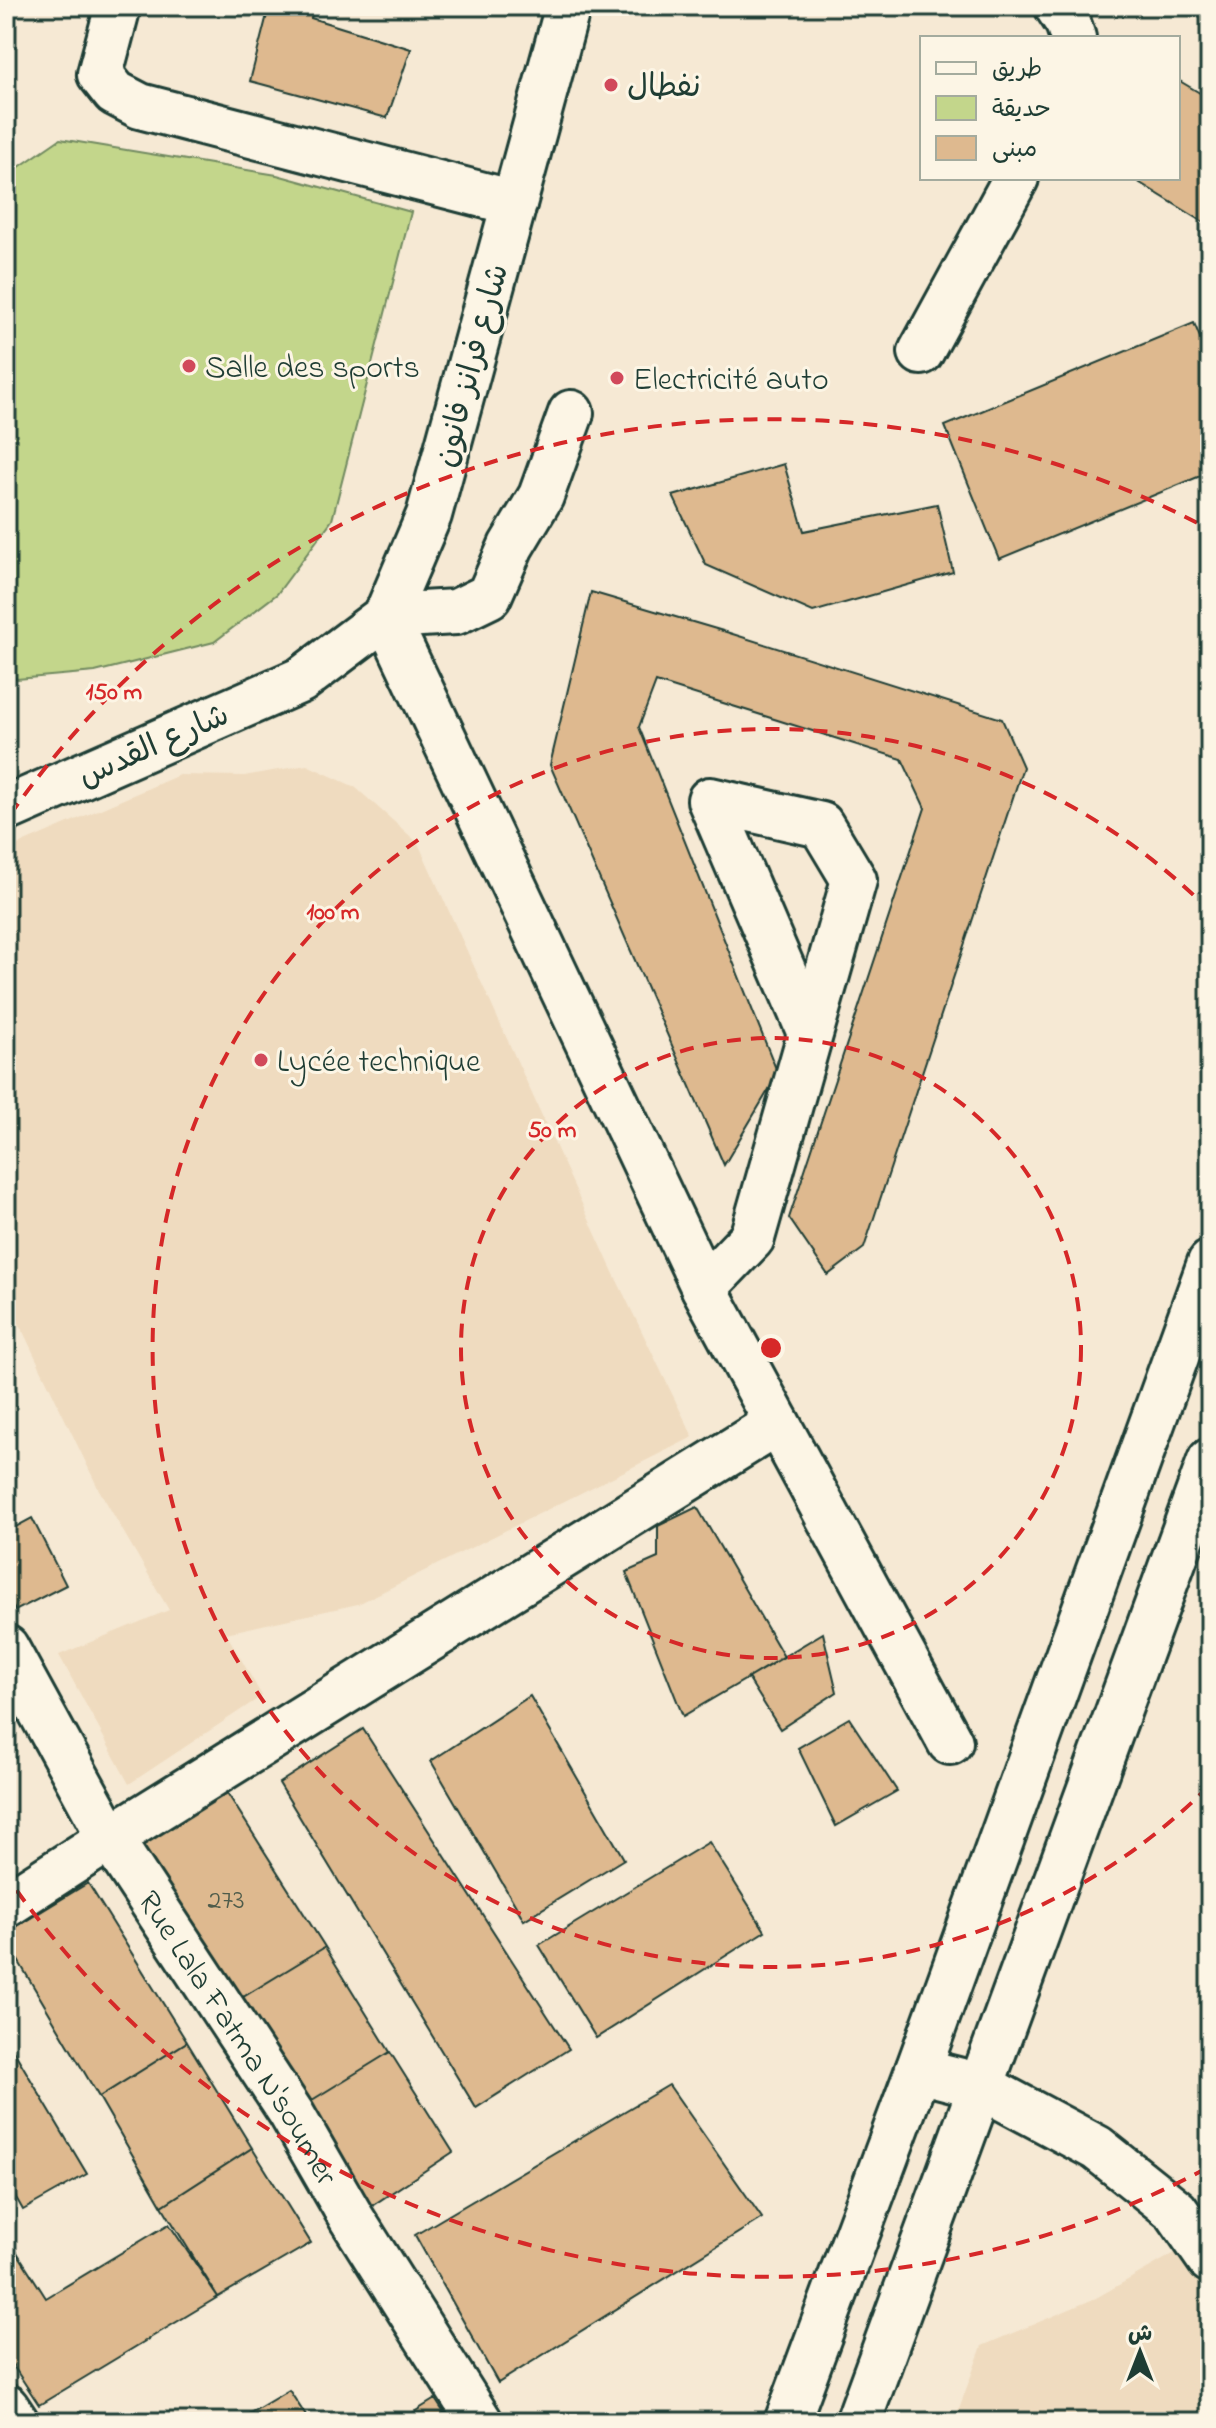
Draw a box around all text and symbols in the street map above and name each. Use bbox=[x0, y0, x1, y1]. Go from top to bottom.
legend bbox=[920, 36, 1180, 180]
text: طريق bbox=[992, 53, 1042, 88]
place label: نفطال bbox=[627, 65, 701, 112]
marker: نفطال bbox=[602, 76, 620, 94]
text: حديقة bbox=[992, 93, 1051, 128]
text: مبنى bbox=[992, 133, 1037, 168]
street label: شارع فرانز فانون bbox=[424, 259, 523, 473]
place label: Salle des sports bbox=[205, 346, 420, 393]
marker: Salle des sports bbox=[180, 357, 198, 375]
place label: Electricité auto bbox=[633, 358, 829, 405]
marker: Electricité auto bbox=[608, 369, 626, 387]
text: 150 m bbox=[86, 676, 143, 711]
street label: شارع القدس bbox=[72, 693, 237, 801]
text: 100 m bbox=[307, 896, 360, 931]
place label: Lycée technique bbox=[277, 1040, 481, 1087]
marker: Lycée technique bbox=[252, 1051, 270, 1069]
text: 50 m bbox=[528, 1114, 577, 1149]
centre of rings bbox=[757, 1334, 785, 1362]
house number: 273 bbox=[207, 1881, 245, 1922]
street label: Rue Lala Fatma N'soumer bbox=[124, 1882, 348, 2195]
north arrow bbox=[1100, 2312, 1180, 2392]
text: ش bbox=[1128, 2319, 1152, 2351]

